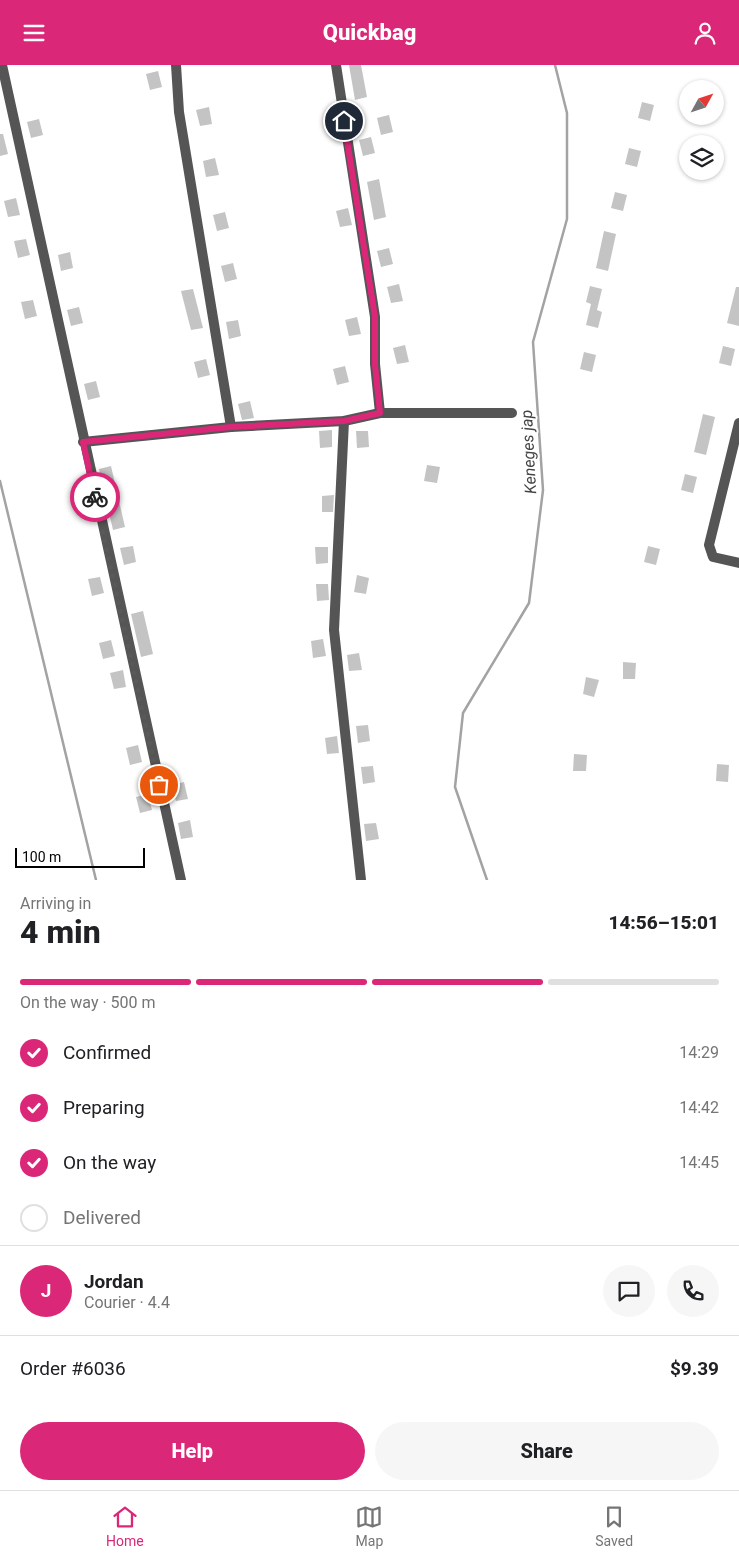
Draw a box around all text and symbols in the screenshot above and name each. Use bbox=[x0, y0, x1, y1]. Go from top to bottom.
icon: menu bbox=[20, 19, 48, 47]
icon: person bbox=[691, 19, 719, 47]
text: Quickbag bbox=[323, 20, 416, 45]
north arrow bbox=[679, 80, 724, 125]
map controls bbox=[679, 80, 724, 180]
pin bbox=[323, 100, 365, 142]
icon: home bbox=[330, 107, 358, 135]
button: layers bbox=[679, 135, 724, 180]
water label: Keneges jap bbox=[517, 409, 540, 495]
courier bbox=[70, 472, 120, 522]
icon: bike bbox=[81, 483, 109, 511]
pin bbox=[138, 764, 180, 806]
icon: bag bbox=[145, 771, 173, 799]
scale bar bbox=[15, 845, 145, 868]
text: 100 m bbox=[22, 849, 61, 865]
text: Arriving in bbox=[20, 894, 91, 913]
text: 14:56–15:01 bbox=[608, 911, 719, 934]
text: 4 min bbox=[20, 913, 101, 951]
text: On the way · 500 m bbox=[20, 993, 156, 1012]
icon: check bbox=[20, 1039, 48, 1067]
text: Confirmed bbox=[63, 1041, 151, 1064]
text: 14:29 bbox=[679, 1043, 719, 1062]
icon: check bbox=[20, 1094, 48, 1122]
text: Preparing bbox=[63, 1096, 145, 1119]
text: 14:42 bbox=[679, 1098, 719, 1117]
icon: check bbox=[20, 1149, 48, 1177]
text: On the way bbox=[63, 1151, 156, 1174]
text: 14:45 bbox=[679, 1153, 719, 1172]
text: Delivered bbox=[63, 1206, 141, 1229]
button: chat bbox=[603, 1265, 655, 1317]
button: phone bbox=[667, 1265, 719, 1317]
text: Jordan bbox=[84, 1270, 144, 1293]
text: J bbox=[41, 1279, 51, 1302]
text: Courier · 4.4 bbox=[84, 1293, 170, 1312]
text: Order #6036 bbox=[20, 1357, 126, 1380]
text: $9.39 bbox=[670, 1357, 719, 1380]
button: Help bbox=[20, 1422, 365, 1480]
button: Share bbox=[375, 1422, 719, 1480]
tab: Home bbox=[106, 1503, 144, 1549]
tab: Map bbox=[355, 1503, 383, 1549]
tab: Saved bbox=[595, 1503, 633, 1549]

